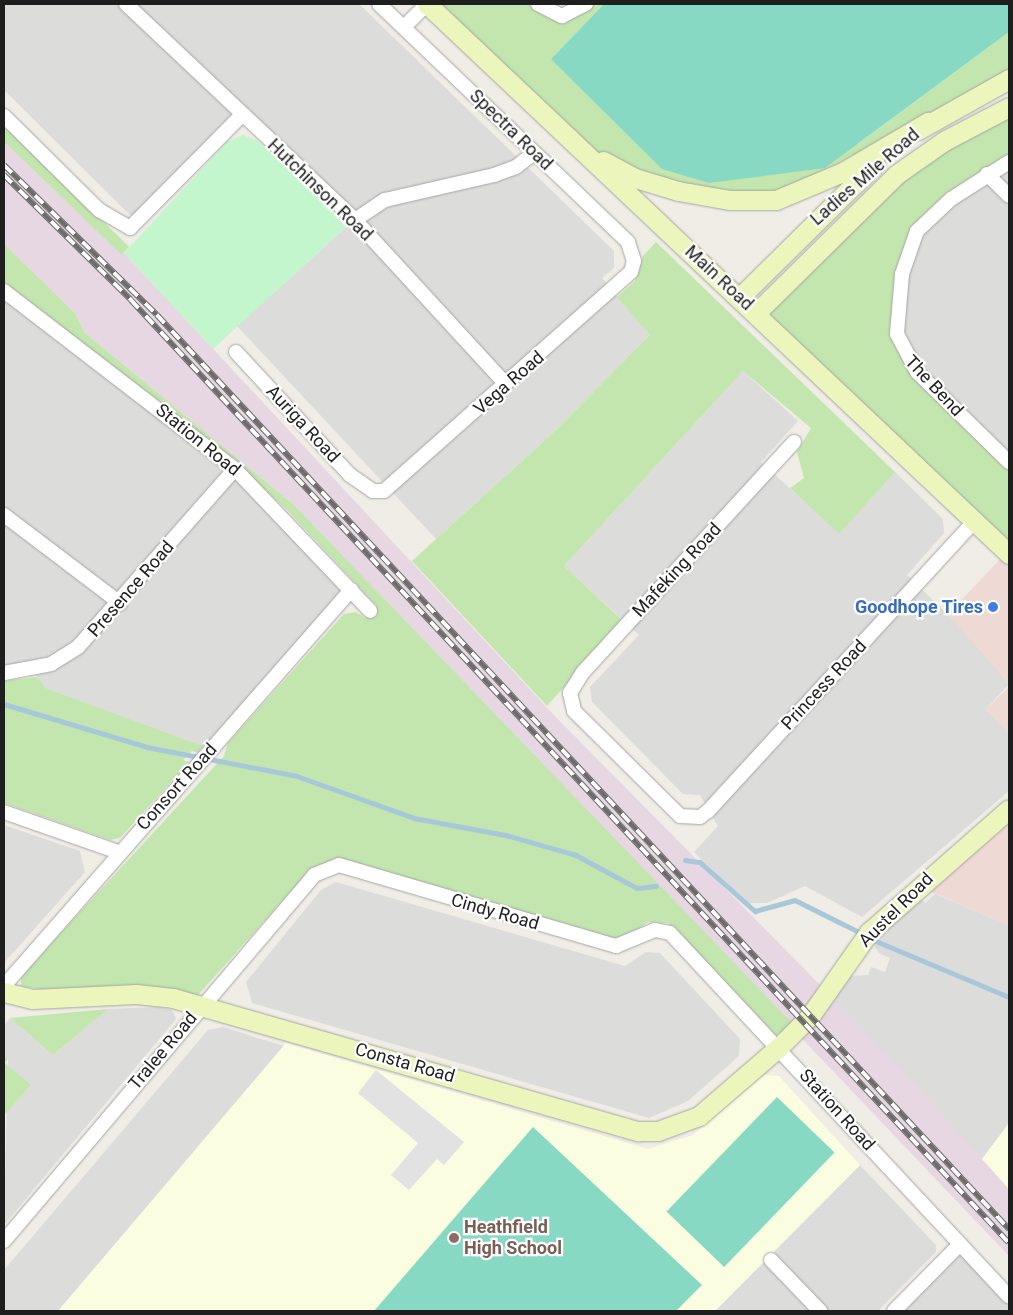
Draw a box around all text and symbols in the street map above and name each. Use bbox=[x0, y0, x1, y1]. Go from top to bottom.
street label: Spectra Road bbox=[465, 85, 557, 175]
street label: Ladies Mile Road bbox=[806, 124, 924, 230]
street label: Hutchinson Road bbox=[263, 134, 377, 246]
street label: Main Road bbox=[680, 241, 758, 315]
street label: Vega Road bbox=[469, 347, 549, 419]
street label: The Bend bbox=[900, 351, 968, 421]
street label: Auriga Road bbox=[262, 381, 344, 467]
street label: Station Road bbox=[151, 399, 245, 481]
street label: Mafeking Road bbox=[628, 519, 726, 621]
street label: Presence Road bbox=[83, 537, 179, 641]
place label: Goodhope Tires bbox=[854, 596, 983, 618]
marker: Goodhope Tires bbox=[987, 601, 999, 613]
street label: Princess Road bbox=[777, 636, 871, 734]
street label: Consort Road bbox=[132, 739, 222, 835]
street label: Austel Road bbox=[854, 868, 938, 952]
street label: Cindy Road bbox=[449, 889, 541, 935]
street label: Tralee Road bbox=[124, 1008, 202, 1094]
street label: Consta Road bbox=[353, 1038, 457, 1088]
street label: Station Road bbox=[795, 1065, 879, 1155]
place label: Heathfield High School bbox=[464, 1217, 562, 1260]
marker: Heathfield High School bbox=[448, 1232, 460, 1244]

